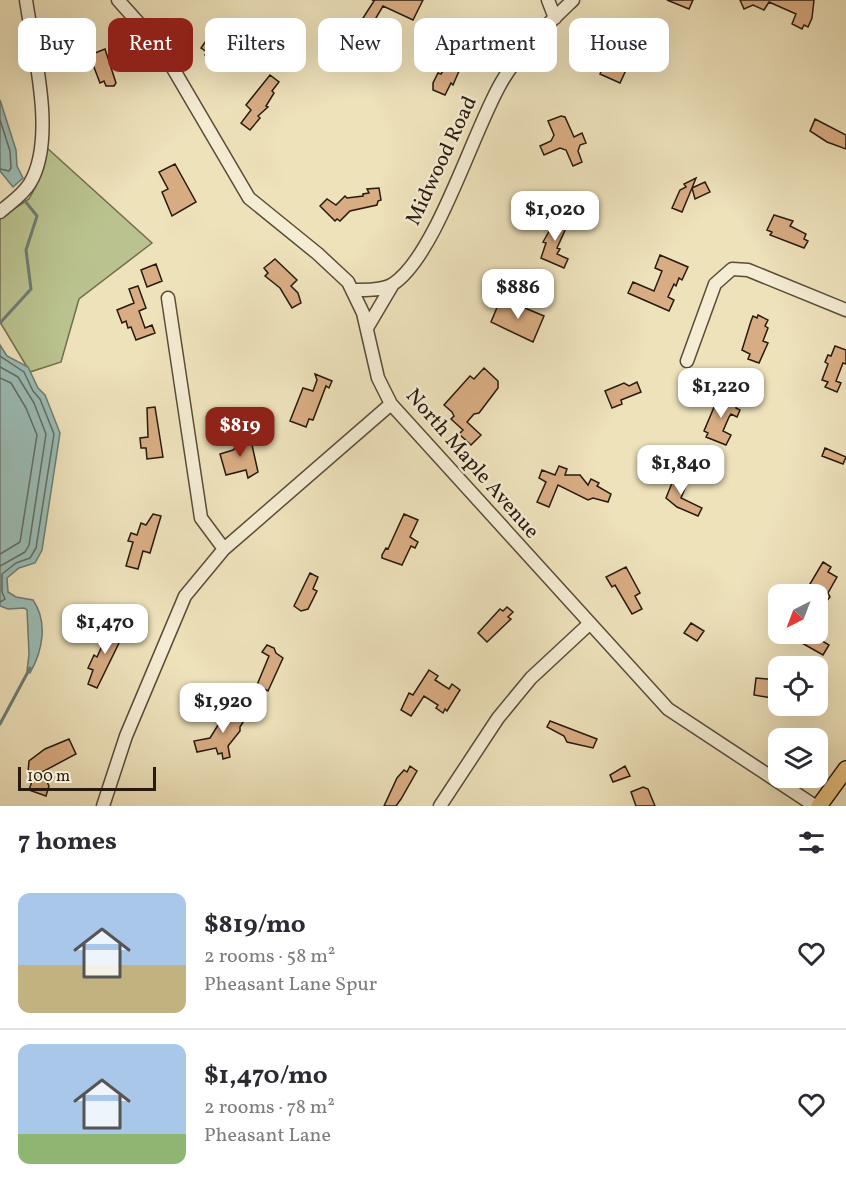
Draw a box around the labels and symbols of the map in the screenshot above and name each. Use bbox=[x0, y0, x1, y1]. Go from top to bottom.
street label: Midwood Road bbox=[399, 92, 485, 230]
pin: $1,020 bbox=[506, 191, 604, 242]
pin: $886 bbox=[482, 269, 554, 320]
pin: $1,220 bbox=[672, 368, 770, 419]
street label: North Maple Avenue bbox=[399, 383, 545, 545]
pin: $819 bbox=[204, 407, 276, 458]
pin: $1,840 bbox=[632, 445, 730, 496]
north arrow bbox=[768, 584, 828, 644]
pin: $1,470 bbox=[56, 604, 154, 655]
pin: $1,920 bbox=[174, 683, 272, 734]
scale bar bbox=[18, 764, 156, 792]

